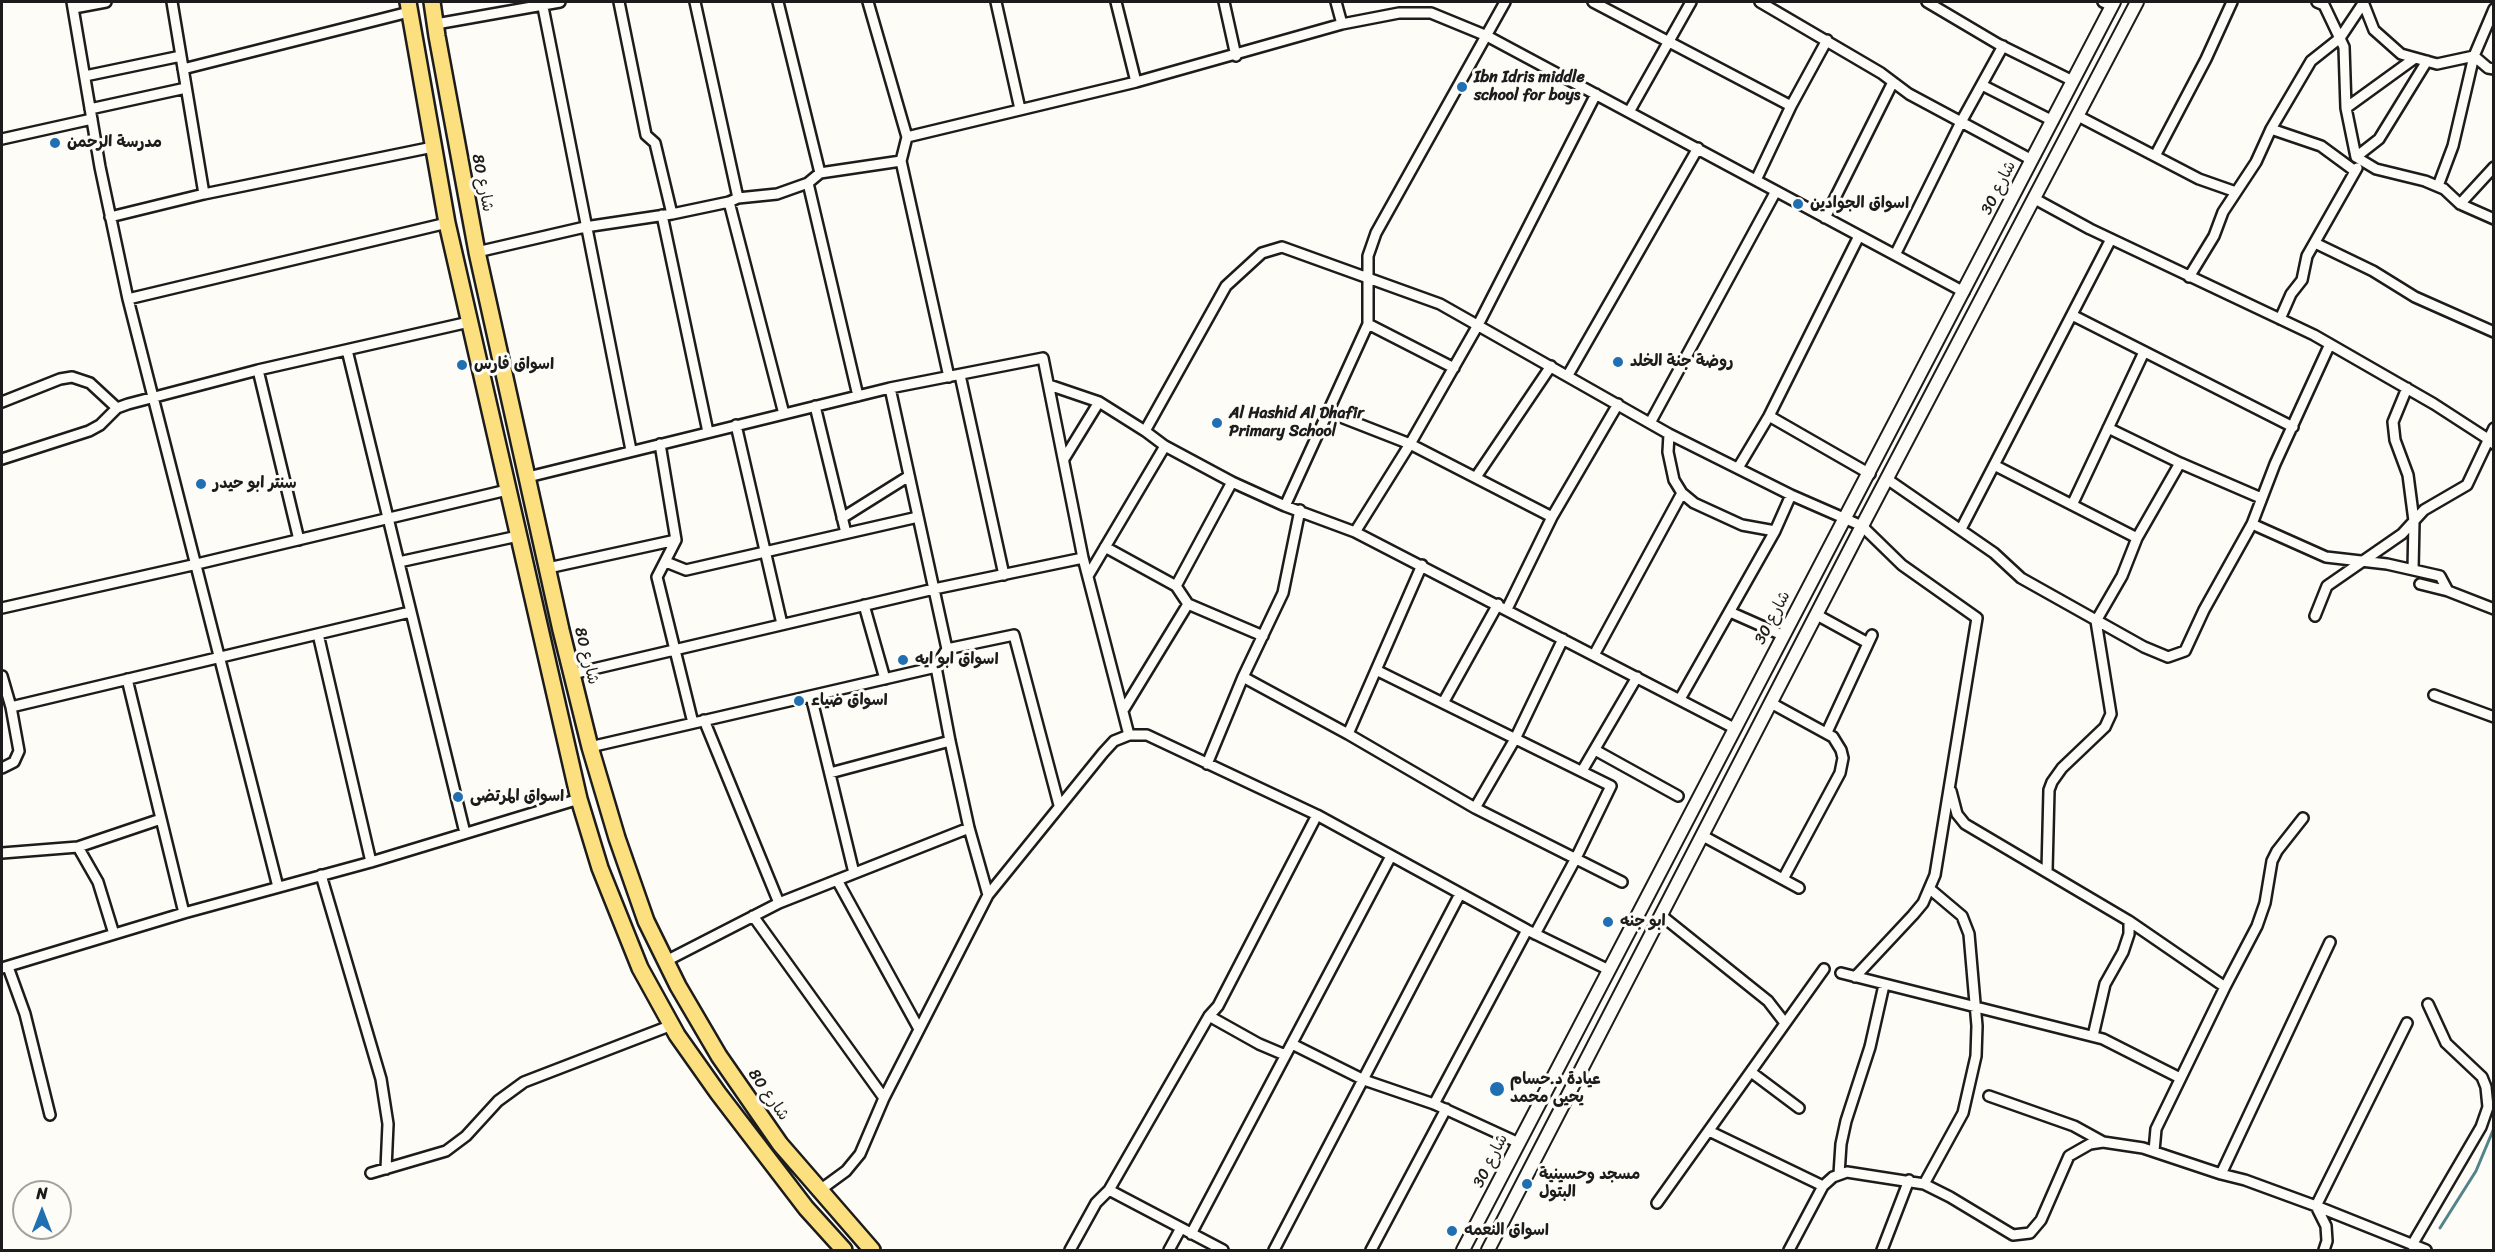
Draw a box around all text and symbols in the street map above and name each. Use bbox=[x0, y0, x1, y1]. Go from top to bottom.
place label: Ibn Idris middle school for boys bbox=[1474, 68, 1585, 106]
marker: Ibn Idris middle school for boys bbox=[1455, 80, 1469, 94]
place label: مدرسة الرحمن bbox=[67, 133, 162, 153]
marker: مدرسة الرحمن bbox=[48, 136, 62, 150]
street label: شارع 80 bbox=[467, 152, 497, 214]
street label: شارع 30 bbox=[1977, 158, 2021, 218]
place label: اسواق الجوادين bbox=[1810, 194, 1909, 214]
marker: اسواق الجوادين bbox=[1791, 197, 1805, 211]
place label: روضة جنة الخلد bbox=[1630, 352, 1733, 372]
place label: اسواق فارس bbox=[474, 355, 554, 375]
marker: روضة جنة الخلد bbox=[1611, 355, 1625, 369]
marker: اسواق فارس bbox=[455, 358, 469, 372]
place label: Al Hashid Al Dhafir Primary School bbox=[1229, 404, 1364, 442]
marker: Al Hashid Al Dhafir Primary School bbox=[1210, 416, 1224, 430]
place label: سنتر ابو حيدر bbox=[213, 474, 297, 494]
marker: سنتر ابو حيدر bbox=[194, 477, 208, 491]
street label: شارع 30 bbox=[1751, 588, 1795, 648]
street label: شارع 80 bbox=[570, 625, 602, 687]
place label: اسواق ابو ايه bbox=[915, 650, 998, 670]
marker: اسواق ابو ايه bbox=[896, 653, 910, 667]
place label: اسواق ضياء bbox=[811, 691, 888, 711]
marker: اسواق ضياء bbox=[792, 694, 806, 708]
place label: اسواق المرتضى bbox=[470, 787, 564, 807]
marker: اسواق المرتضى bbox=[451, 790, 465, 804]
place label: ابو جنه bbox=[1620, 912, 1666, 932]
marker: ابو جنه bbox=[1601, 915, 1615, 929]
street label: شارع 80 bbox=[743, 1066, 793, 1124]
place label: عيادة د.حسام يحيى محمد bbox=[1510, 1070, 1601, 1108]
marker: عيادة د.حسام يحيى محمد bbox=[1488, 1080, 1506, 1098]
street label: شارع 30 bbox=[1469, 1131, 1513, 1191]
place label: مسجد وحسينية البتول bbox=[1539, 1165, 1640, 1203]
marker: مسجد وحسينية البتول bbox=[1520, 1177, 1534, 1191]
text: N bbox=[36, 1179, 48, 1208]
north arrow bbox=[12, 1180, 72, 1240]
place label: اسواق النعمه bbox=[1464, 1221, 1549, 1241]
marker: اسواق النعمه bbox=[1445, 1224, 1459, 1238]

